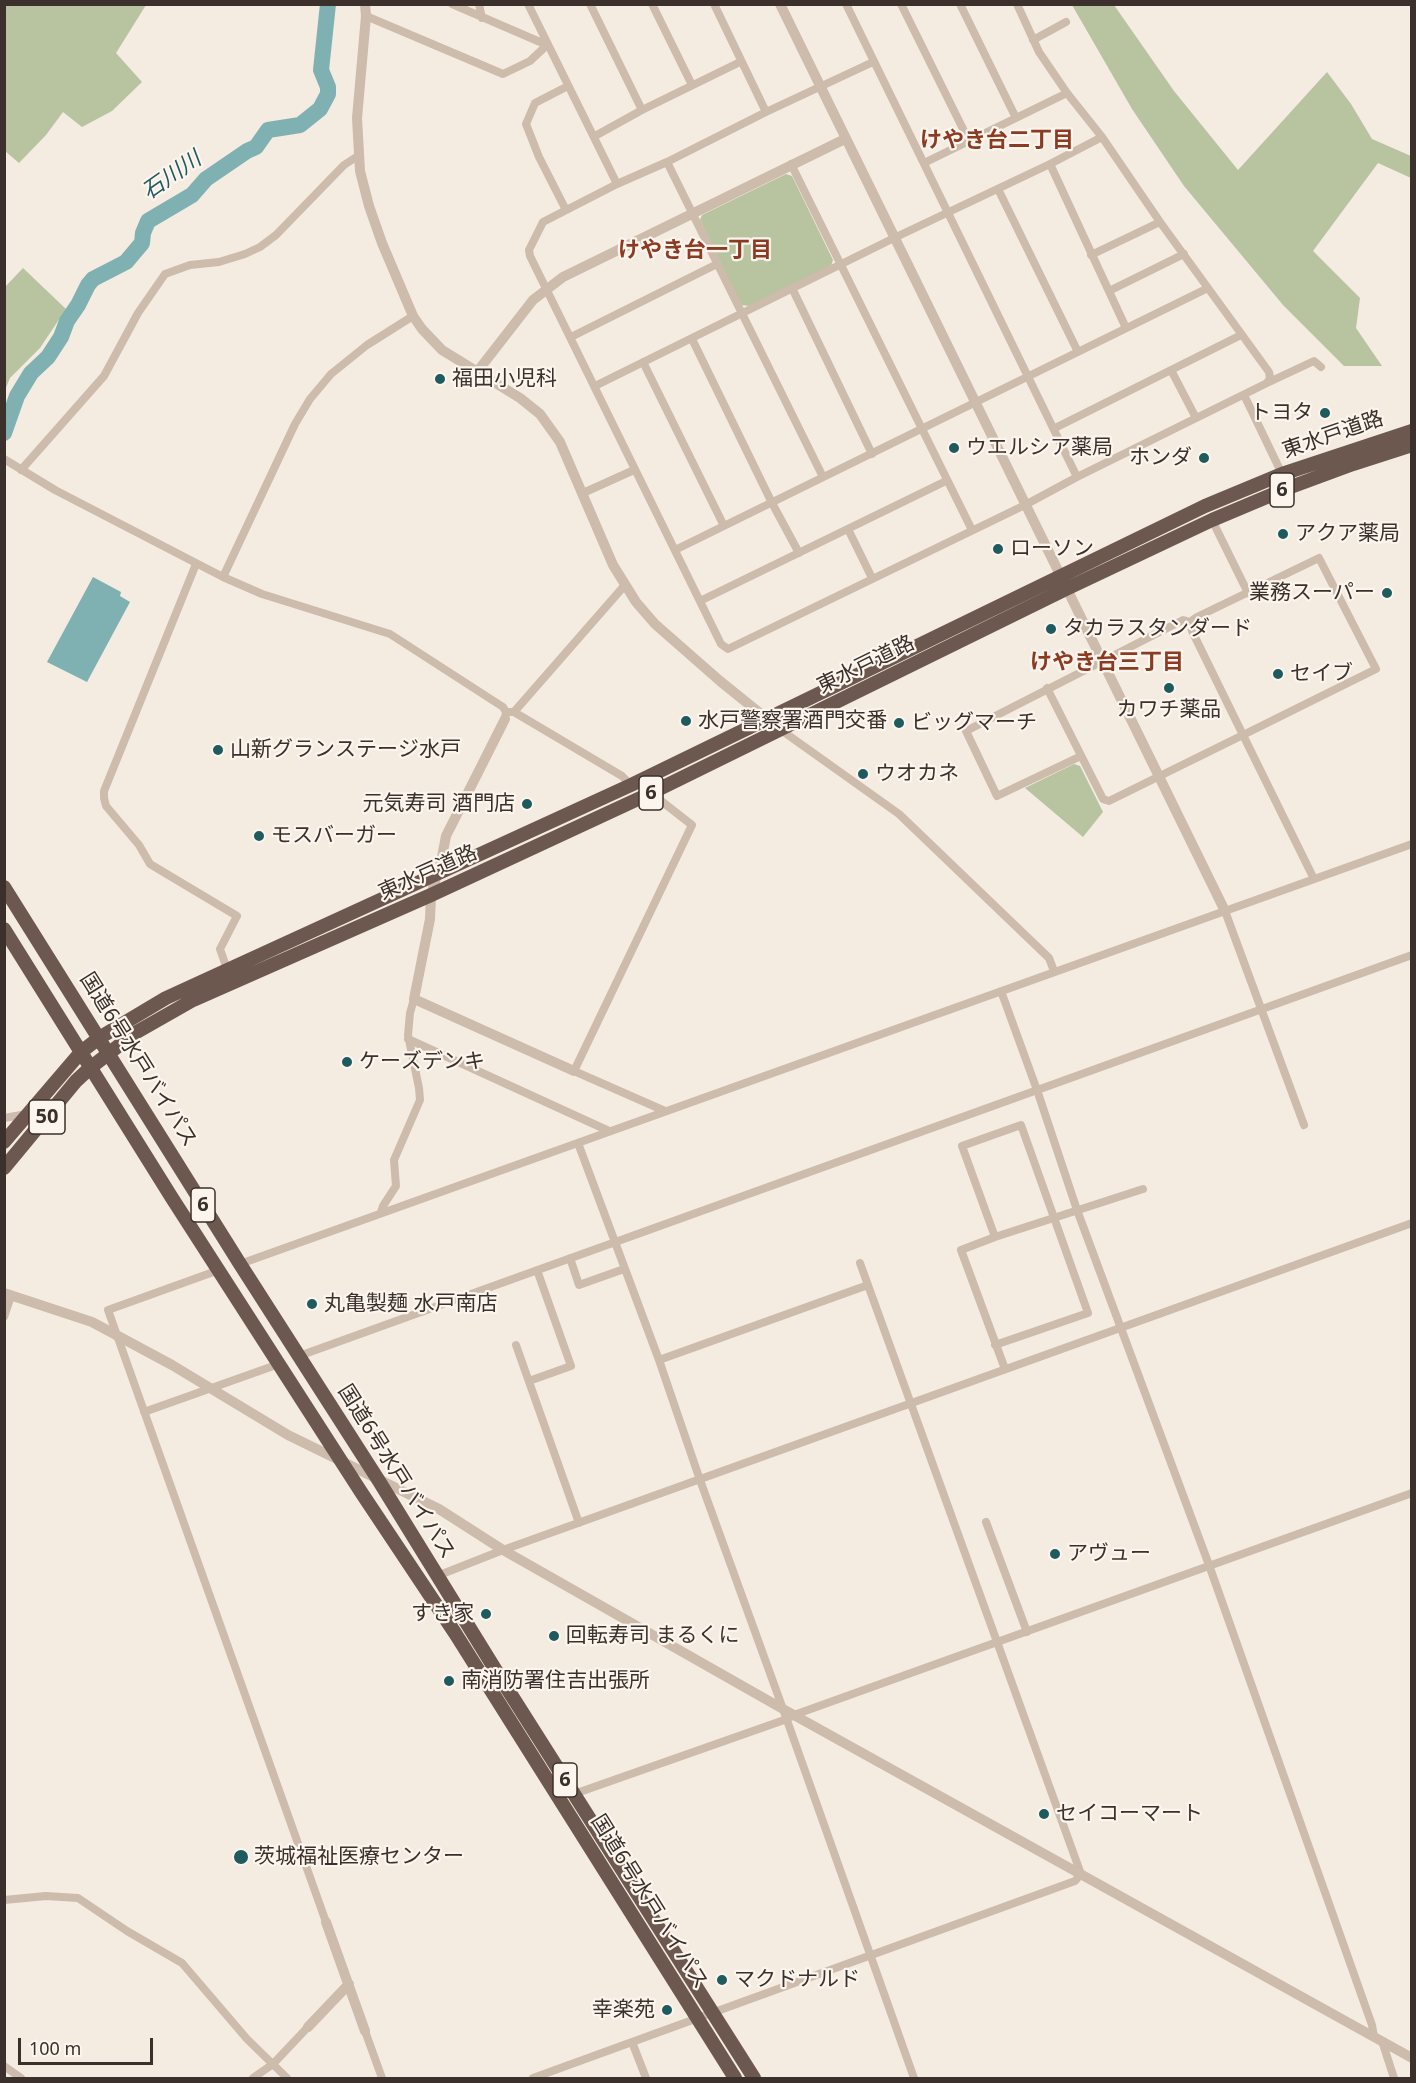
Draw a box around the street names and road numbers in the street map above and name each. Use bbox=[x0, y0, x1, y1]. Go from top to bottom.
street label: 東水戸道路 bbox=[1279, 406, 1387, 464]
road number: 6 bbox=[1270, 473, 1294, 507]
street label: 東水戸道路 bbox=[813, 631, 919, 699]
road number: 6 bbox=[639, 776, 663, 810]
street label: 東水戸道路 bbox=[375, 840, 481, 906]
street label: 国道6号水戸バイパス bbox=[74, 968, 202, 1152]
road number: 50 bbox=[29, 1100, 65, 1134]
road number: 6 bbox=[191, 1188, 215, 1222]
street label: 国道6号水戸バイパス bbox=[332, 1380, 460, 1564]
road number: 6 bbox=[553, 1763, 577, 1797]
street label: 国道6号水戸バイパス bbox=[585, 1810, 713, 1994]

